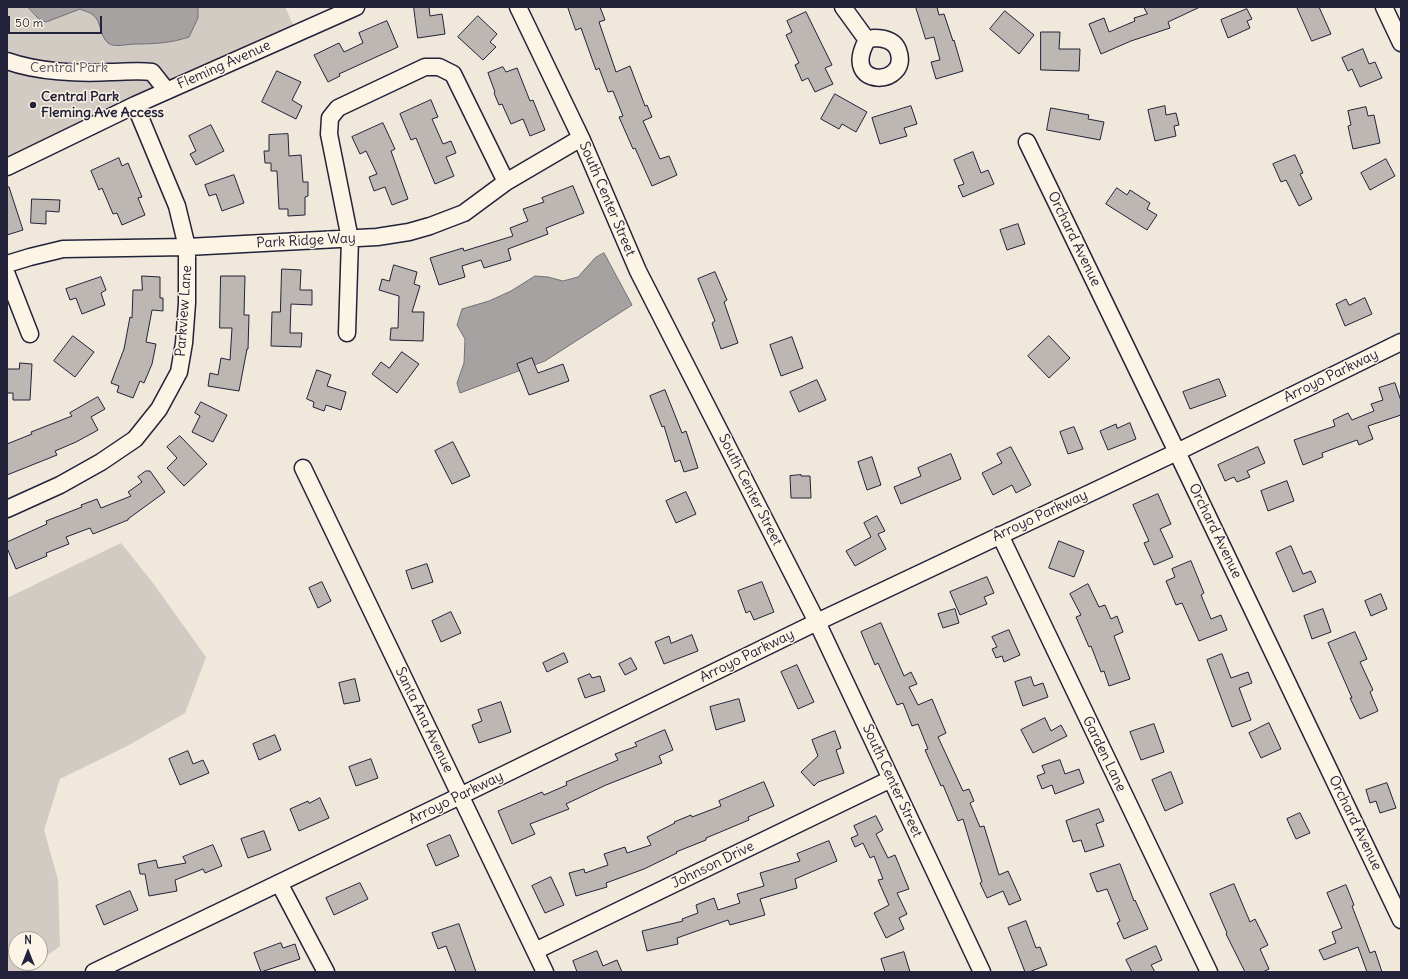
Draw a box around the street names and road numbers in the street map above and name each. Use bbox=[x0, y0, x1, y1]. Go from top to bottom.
street label: Fleming Avenue bbox=[175, 37, 273, 93]
street label: South Center Street bbox=[575, 139, 639, 259]
street label: Orchard Avenue bbox=[1044, 189, 1104, 289]
street label: Park Ridge Way bbox=[256, 230, 356, 252]
street label: Parkview Lane bbox=[172, 265, 196, 357]
street label: Arroyo Parkway bbox=[1281, 346, 1381, 406]
street label: South Center Street bbox=[715, 431, 785, 549]
street label: Orchard Avenue bbox=[1185, 481, 1245, 581]
street label: Arroyo Parkway bbox=[990, 487, 1090, 545]
street label: Arroyo Parkway bbox=[697, 626, 797, 686]
street label: Santa Ana Avenue bbox=[391, 665, 457, 775]
street label: Garden Lane bbox=[1078, 713, 1130, 795]
street label: South Center Street bbox=[858, 722, 926, 840]
street label: Arroyo Parkway bbox=[406, 768, 506, 828]
street label: Orchard Avenue bbox=[1325, 773, 1385, 873]
street label: Johnson Drive bbox=[669, 838, 757, 892]

